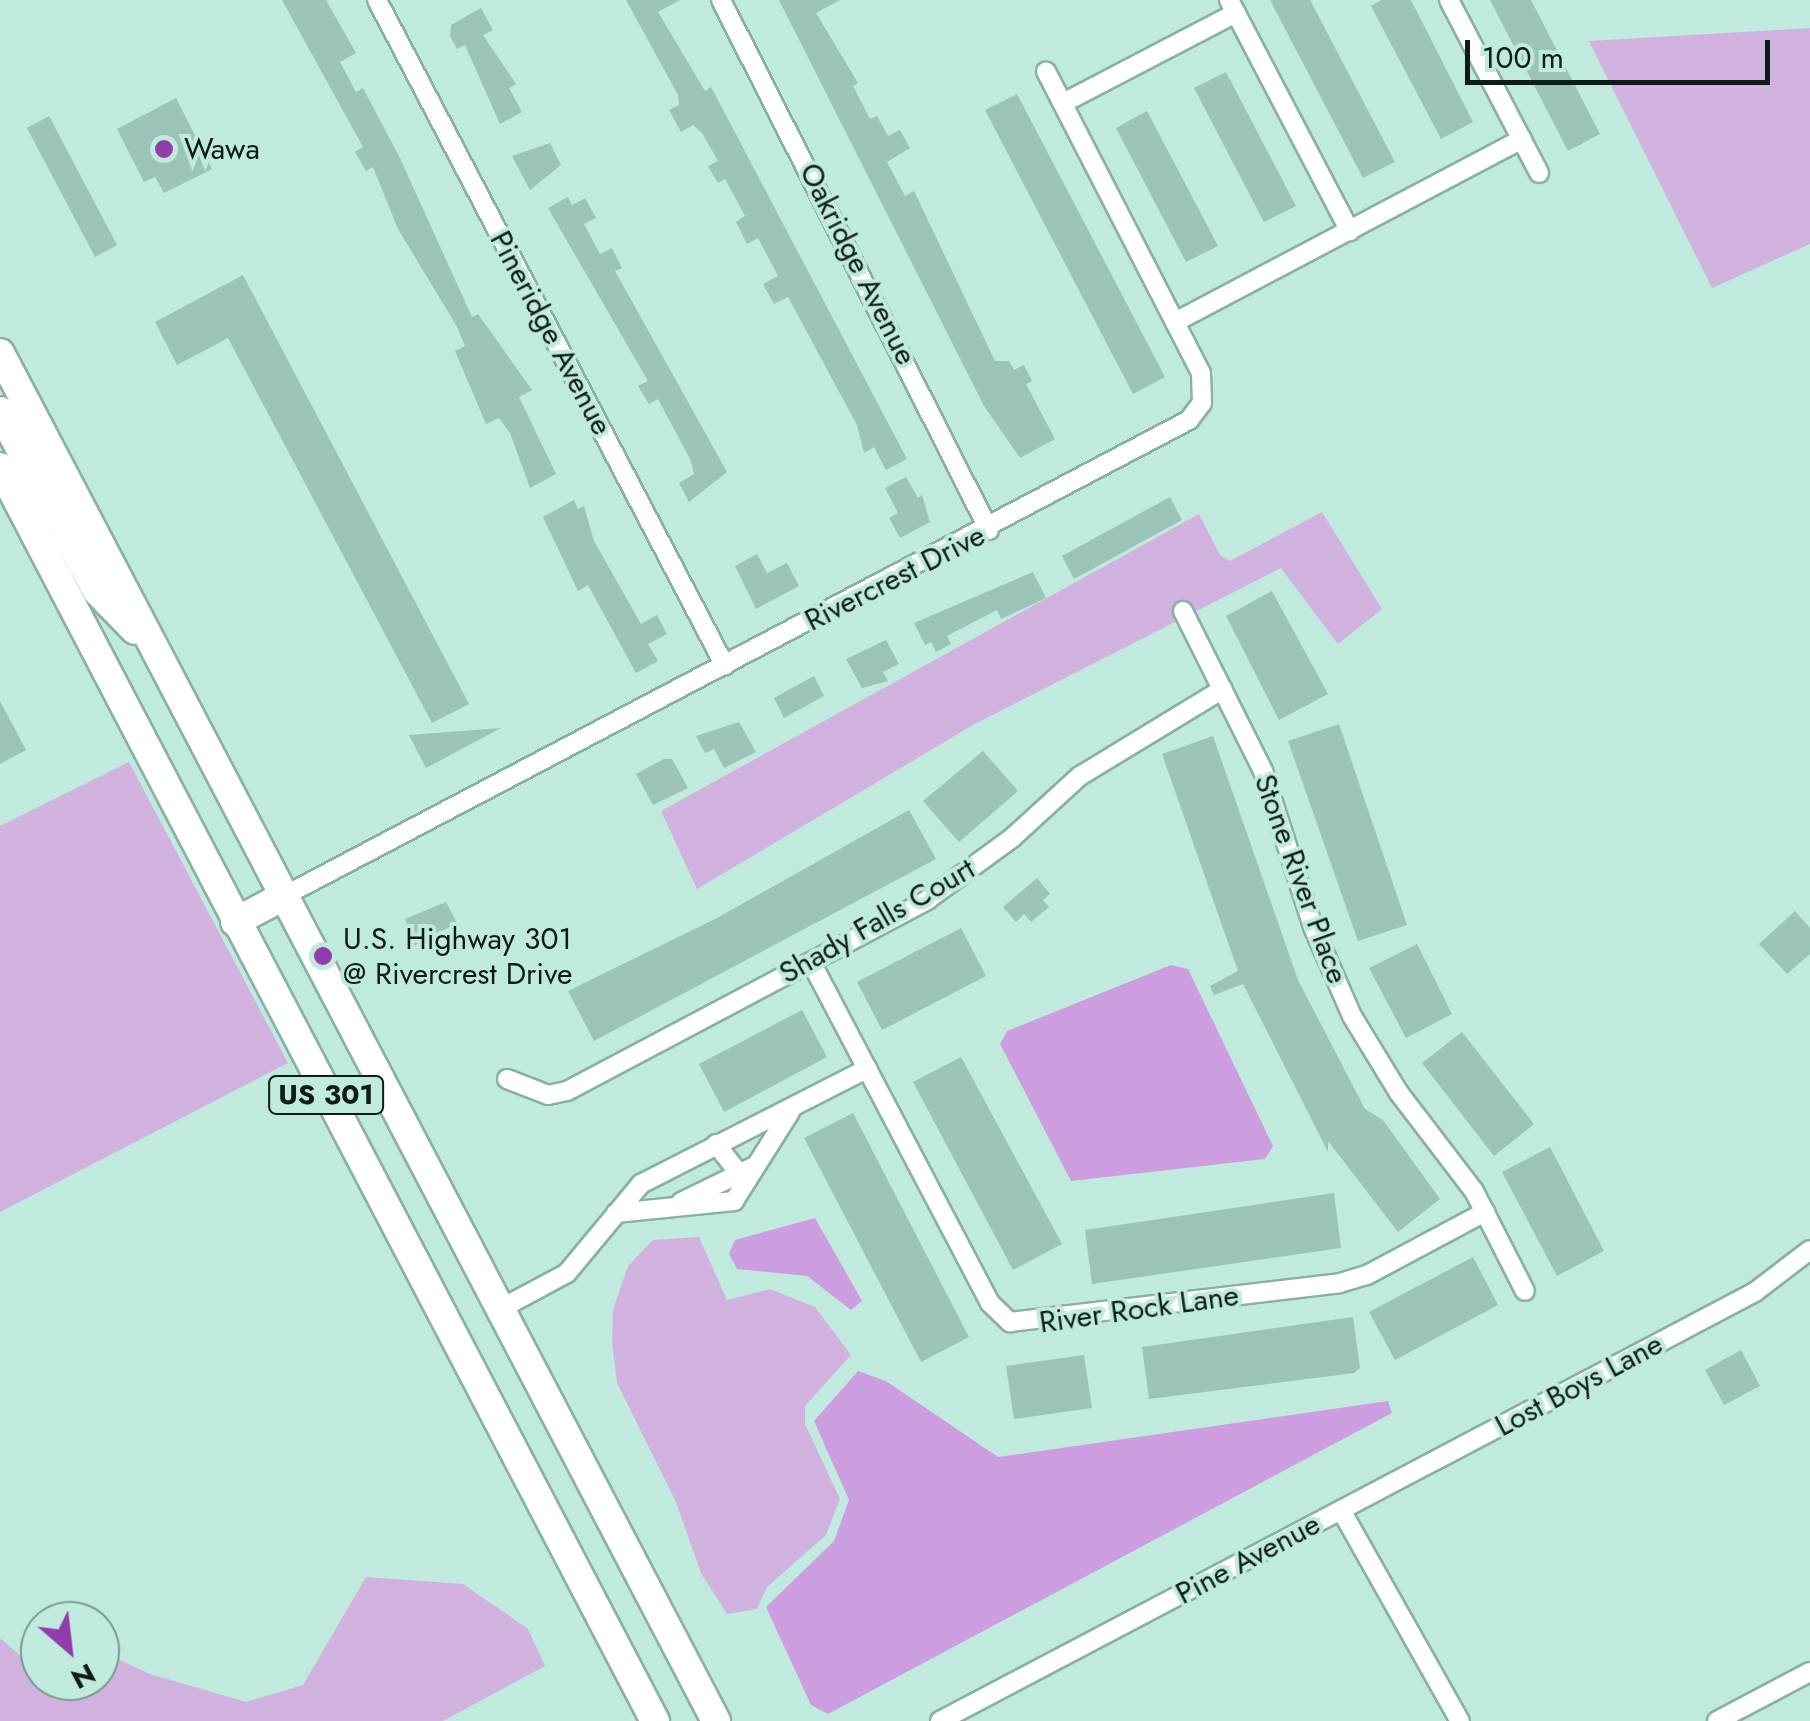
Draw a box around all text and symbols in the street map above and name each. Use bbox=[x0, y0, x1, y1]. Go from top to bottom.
scale bar bbox=[1470, 20, 1775, 82]
text: 100 m bbox=[1482, 36, 1564, 79]
place label: Wawa bbox=[184, 131, 260, 167]
marker: Wawa bbox=[153, 138, 175, 160]
street label: Oakridge Avenue bbox=[792, 157, 924, 371]
street label: Pineridge Avenue bbox=[482, 225, 620, 441]
street label: Rivercrest Drive bbox=[799, 517, 991, 639]
street label: Stone River Place bbox=[1246, 770, 1356, 988]
street label: Shady Falls Court bbox=[773, 851, 981, 991]
place label: U.S. Highway 301 @ Rivercrest Drive bbox=[343, 921, 572, 992]
marker: U.S. Highway 301 @ Rivercrest Drive bbox=[312, 945, 334, 967]
road number: US 301 bbox=[266, 1072, 386, 1118]
street label: River Rock Lane bbox=[1037, 1277, 1241, 1341]
street label: Lost Boys Lane bbox=[1489, 1326, 1669, 1444]
street label: Pine Avenue bbox=[1170, 1506, 1326, 1612]
north arrow bbox=[20, 1601, 120, 1701]
text: N bbox=[64, 1653, 103, 1699]

